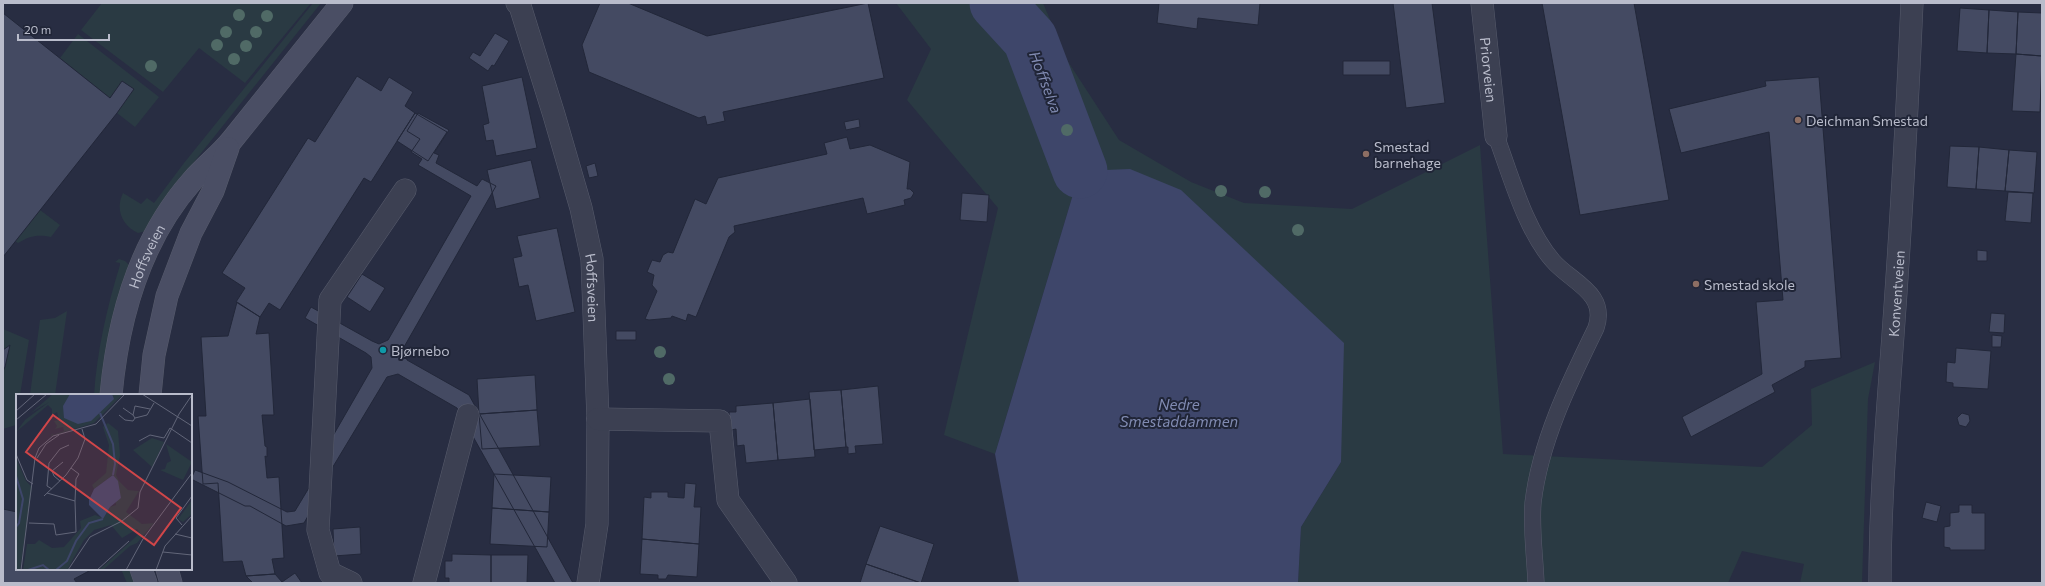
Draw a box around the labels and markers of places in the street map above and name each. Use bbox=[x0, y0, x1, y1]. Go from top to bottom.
place label: Deichman Smestad bbox=[1806, 112, 1928, 129]
marker: Deichman Smestad bbox=[1793, 115, 1803, 125]
place label: Smestad barnehage bbox=[1374, 138, 1441, 171]
marker: Smestad barnehage bbox=[1361, 149, 1371, 159]
place label: Smestad skole bbox=[1704, 276, 1795, 293]
marker: Smestad skole bbox=[1691, 279, 1701, 289]
place label: Bjørnebo bbox=[391, 342, 450, 359]
marker: Bjørnebo bbox=[378, 345, 388, 355]

